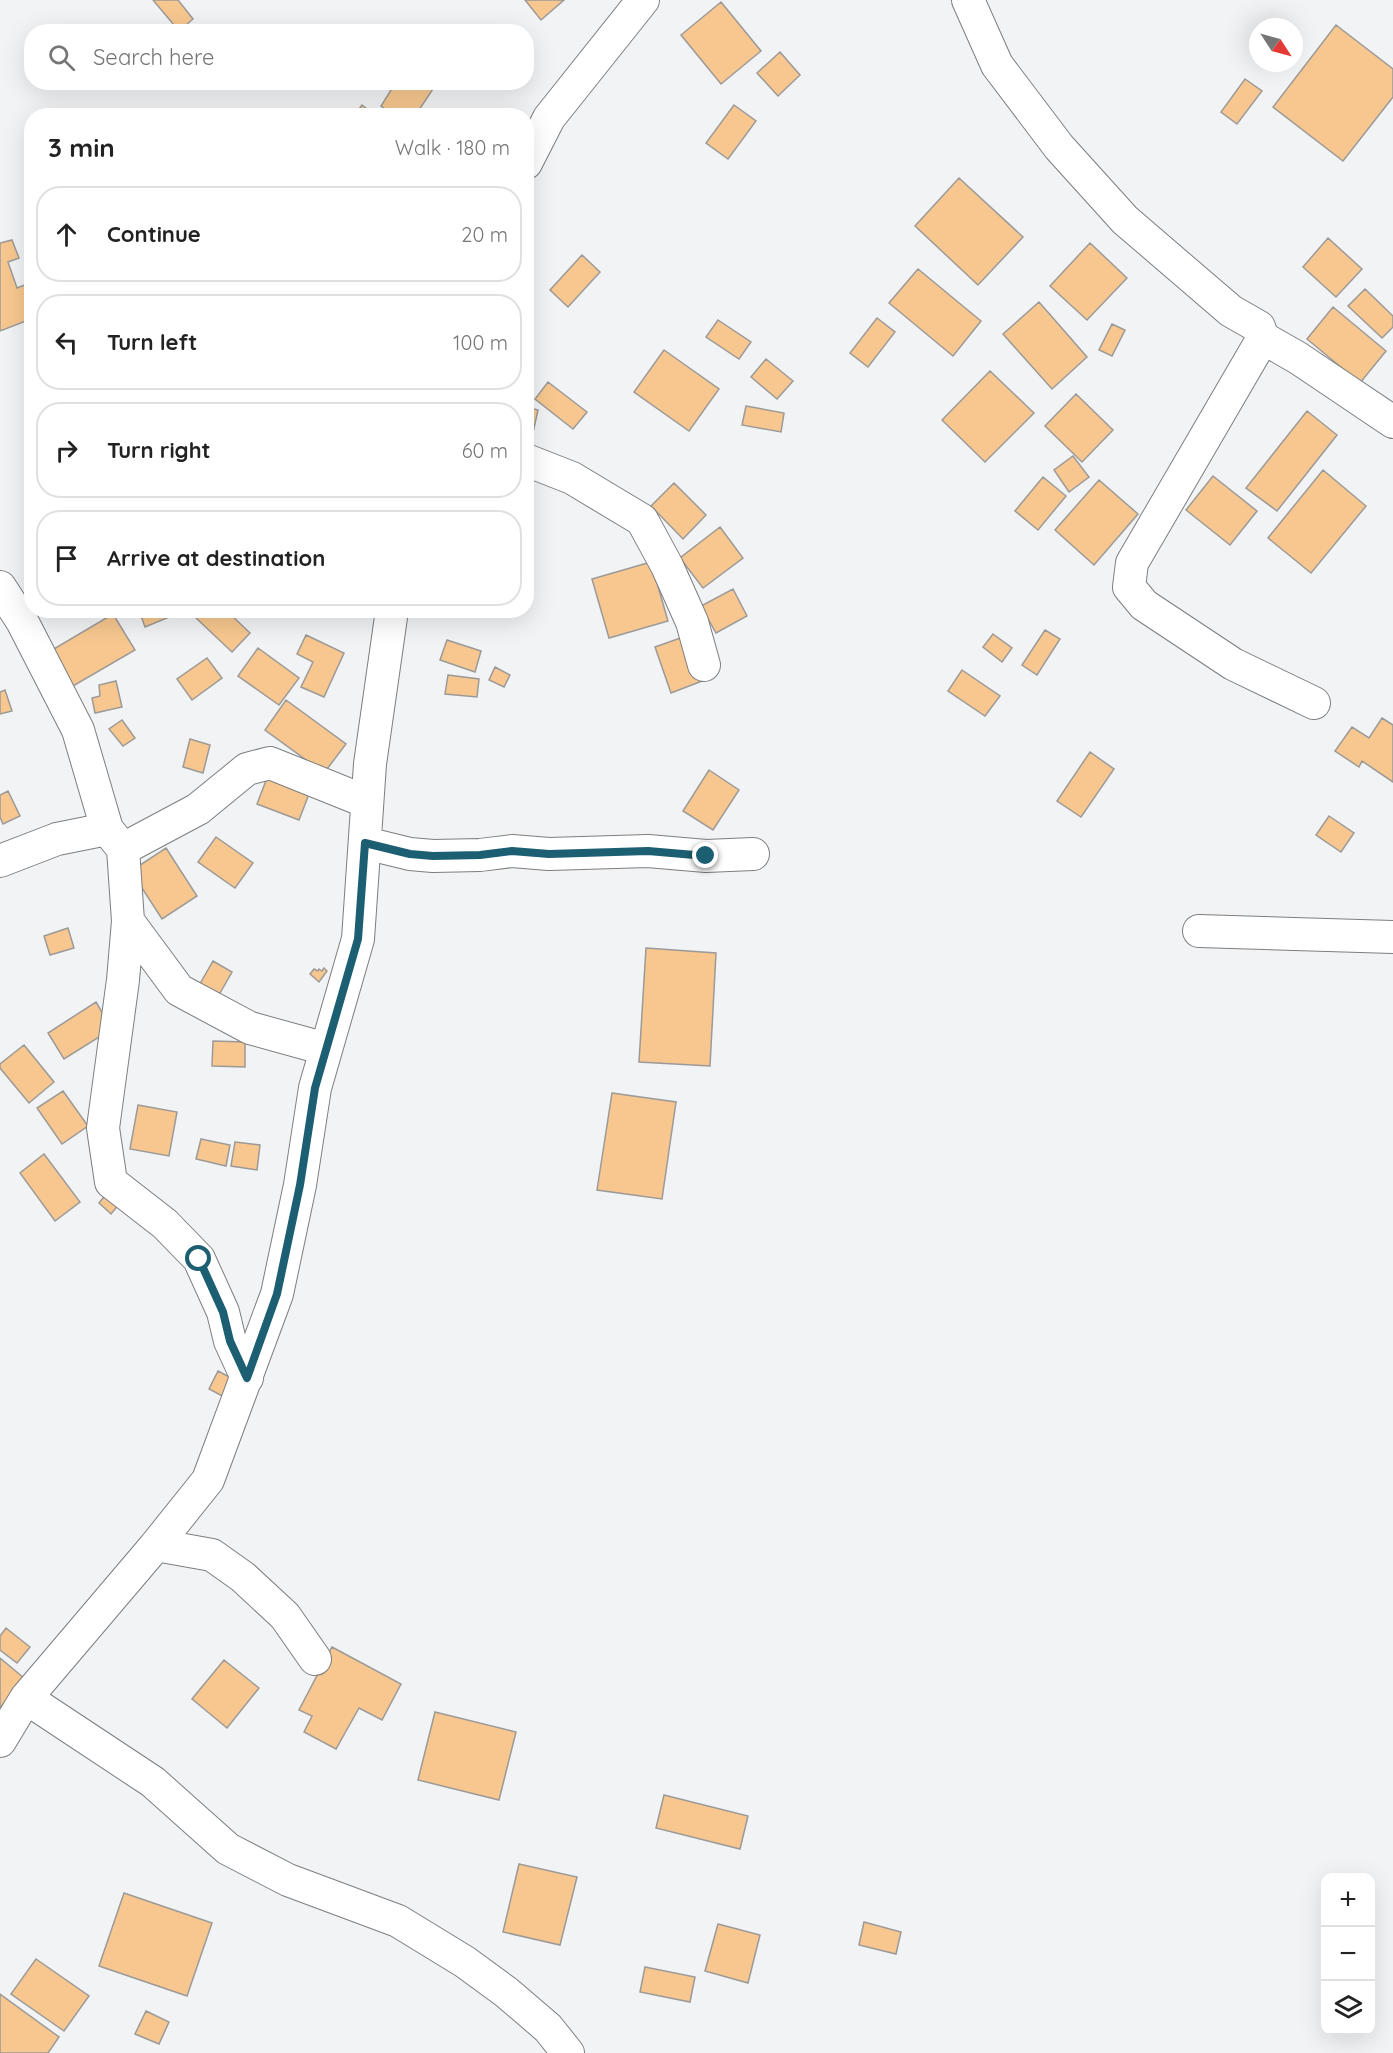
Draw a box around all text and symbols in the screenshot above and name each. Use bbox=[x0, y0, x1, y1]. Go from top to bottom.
north arrow bbox=[1249, 18, 1303, 72]
search box bbox=[24, 24, 534, 90]
icon: search bbox=[45, 41, 78, 74]
text: Search here bbox=[93, 43, 214, 71]
text: 3 min bbox=[48, 131, 115, 164]
text: Walk · 180 m bbox=[395, 135, 510, 160]
icon: ahead bbox=[50, 218, 83, 251]
text: Continue bbox=[107, 220, 201, 248]
text: 20 m bbox=[461, 222, 508, 247]
icon: left bbox=[50, 326, 83, 359]
text: Turn left bbox=[107, 328, 197, 356]
text: 100 m bbox=[453, 330, 508, 355]
icon: right bbox=[50, 434, 83, 467]
text: Turn right bbox=[107, 436, 211, 464]
text: 60 m bbox=[462, 438, 508, 463]
icon: arrive bbox=[50, 542, 83, 575]
text: Arrive at destination bbox=[107, 544, 325, 572]
route end bbox=[692, 842, 718, 868]
route start bbox=[185, 1245, 211, 1271]
map controls bbox=[1321, 1873, 1375, 2035]
button: + bbox=[1321, 1873, 1375, 1927]
button: − bbox=[1321, 1927, 1375, 1981]
button: layers bbox=[1321, 1981, 1375, 2035]

